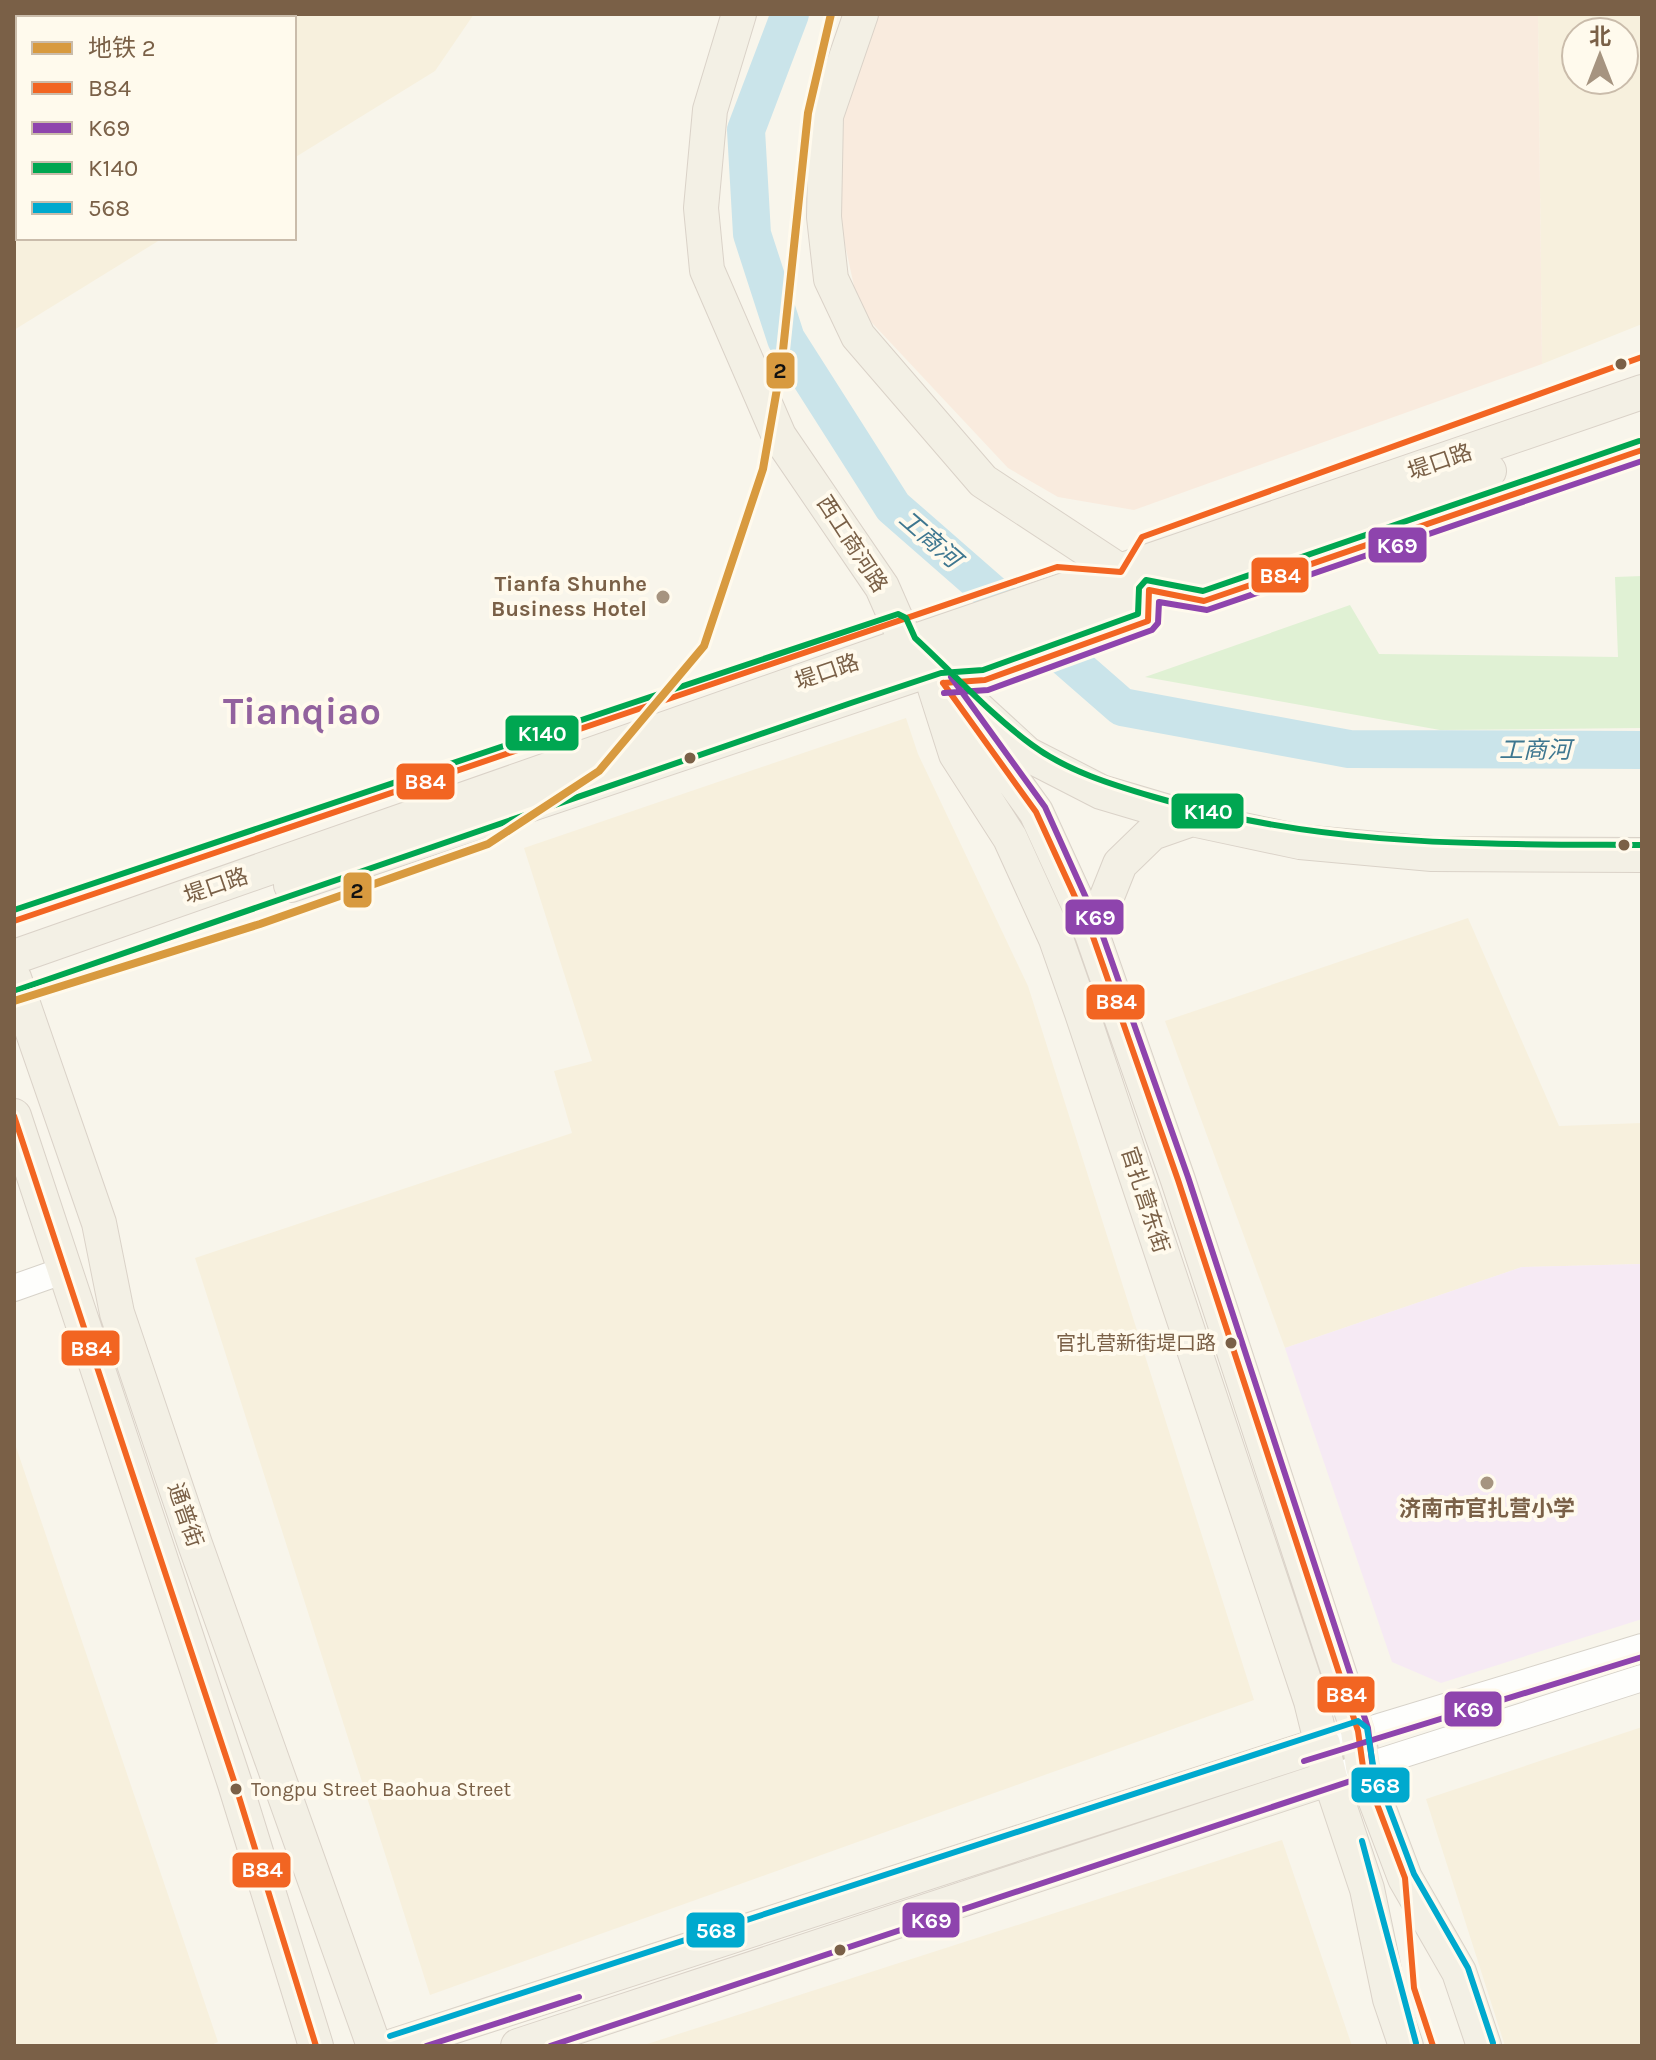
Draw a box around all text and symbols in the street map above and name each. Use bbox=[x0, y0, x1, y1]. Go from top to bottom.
legend bbox=[16, 16, 296, 240]
north arrow bbox=[1560, 16, 1640, 96]
text: 北 bbox=[1589, 24, 1611, 50]
text: 地铁 2 bbox=[88, 34, 156, 62]
text: B84 bbox=[88, 74, 131, 102]
text: K69 bbox=[88, 114, 130, 142]
text: K140 bbox=[88, 154, 138, 182]
text: 568 bbox=[88, 194, 130, 222]
line badge: 2 bbox=[765, 351, 796, 390]
unlabelled marker bbox=[1613, 356, 1629, 372]
text: 2 bbox=[773, 358, 787, 384]
street label: 堤口路 bbox=[1405, 439, 1475, 485]
street label: 西工商河路 bbox=[811, 491, 893, 597]
water label: 工商河 bbox=[894, 505, 969, 576]
line badge: K69 bbox=[1367, 526, 1428, 564]
text: K69 bbox=[1376, 533, 1418, 559]
line badge: B84 bbox=[1250, 556, 1310, 594]
text: B84 bbox=[1259, 563, 1301, 589]
place label: Tianfa Shunhe Business Hotel bbox=[491, 571, 647, 622]
marker: Tianfa Shunhe Business Hotel bbox=[654, 588, 672, 606]
street label: 堤口路 bbox=[792, 649, 862, 695]
district label: Tianqiao bbox=[223, 689, 381, 734]
line badge: K140 bbox=[504, 714, 580, 752]
text: K140 bbox=[517, 721, 567, 747]
water label: 工商河 bbox=[1499, 736, 1575, 764]
unlabelled marker bbox=[682, 750, 698, 766]
line badge: B84 bbox=[395, 762, 456, 801]
text: B84 bbox=[404, 769, 446, 795]
line badge: K140 bbox=[1170, 792, 1245, 830]
text: K140 bbox=[1183, 799, 1233, 825]
unlabelled marker bbox=[1616, 837, 1632, 853]
street label: 堤口路 bbox=[181, 863, 251, 909]
line badge: 2 bbox=[342, 871, 373, 909]
text: 2 bbox=[350, 878, 364, 904]
line badge: K69 bbox=[1064, 898, 1125, 936]
text: K69 bbox=[1074, 905, 1116, 931]
line badge: B84 bbox=[1085, 983, 1146, 1021]
text: B84 bbox=[1095, 989, 1137, 1015]
street label: 官扎营东街 bbox=[1116, 1144, 1174, 1256]
line badge: B84 bbox=[60, 1329, 121, 1367]
place label: 官扎营新街堤口路 bbox=[1056, 1332, 1216, 1355]
marker: 官扎营新街堤口路 bbox=[1223, 1335, 1239, 1351]
text: B84 bbox=[70, 1336, 112, 1362]
marker: 济南市官扎营小学 bbox=[1478, 1474, 1496, 1492]
street label: 通普街 bbox=[162, 1480, 208, 1550]
place label: 济南市官扎营小学 bbox=[1399, 1496, 1575, 1522]
line badge: B84 bbox=[1316, 1675, 1376, 1714]
text: B84 bbox=[1325, 1682, 1367, 1708]
line badge: K69 bbox=[1443, 1690, 1503, 1728]
text: K69 bbox=[1452, 1697, 1494, 1723]
line badge: 568 bbox=[1350, 1766, 1411, 1804]
text: 568 bbox=[1360, 1773, 1400, 1799]
place label: Tongpu Street Baohua Street bbox=[251, 1778, 512, 1801]
marker: Tongpu Street Baohua Street bbox=[228, 1781, 244, 1797]
line badge: B84 bbox=[231, 1851, 292, 1889]
text: B84 bbox=[241, 1857, 283, 1883]
line badge: K69 bbox=[901, 1901, 961, 1939]
text: K69 bbox=[910, 1908, 952, 1934]
line badge: 568 bbox=[685, 1911, 746, 1949]
text: 568 bbox=[696, 1918, 736, 1944]
unlabelled marker bbox=[832, 1942, 848, 1958]

